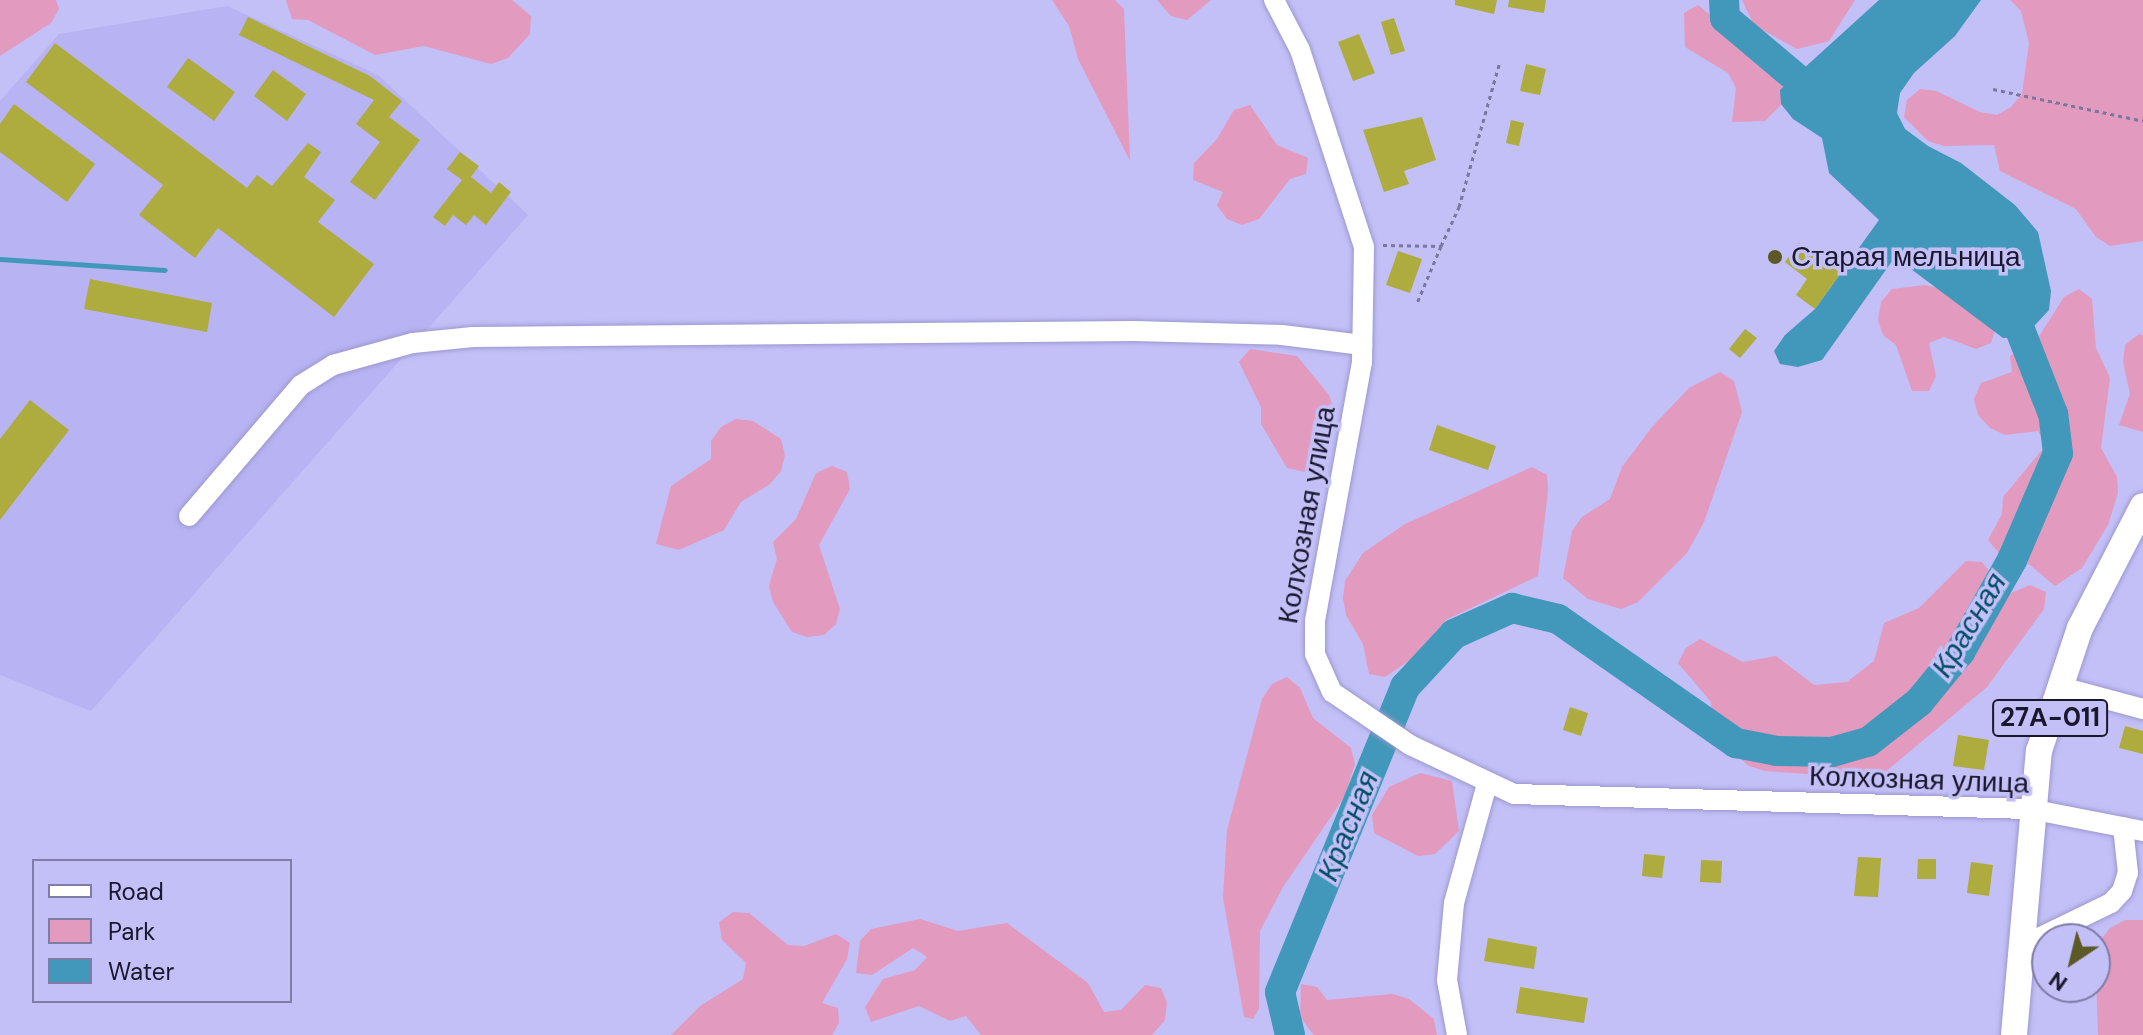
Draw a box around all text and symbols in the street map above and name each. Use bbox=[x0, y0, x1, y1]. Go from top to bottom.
place label: Старая мельница bbox=[1791, 240, 2021, 274]
marker: Старая мельница bbox=[1766, 248, 1784, 266]
street label: Колхозная улица bbox=[1271, 404, 1343, 626]
water label: Красная bbox=[1924, 566, 2014, 684]
road number: 27А-011 bbox=[1992, 696, 2108, 740]
street label: Колхозная улица bbox=[1808, 759, 2030, 801]
water label: Красная bbox=[1310, 766, 1386, 886]
legend bbox=[32, 859, 292, 1003]
text: Road bbox=[108, 876, 164, 907]
text: Park bbox=[108, 916, 155, 947]
north arrow bbox=[2031, 923, 2111, 1003]
text: Water bbox=[108, 956, 174, 987]
text: N bbox=[2043, 965, 2073, 998]

